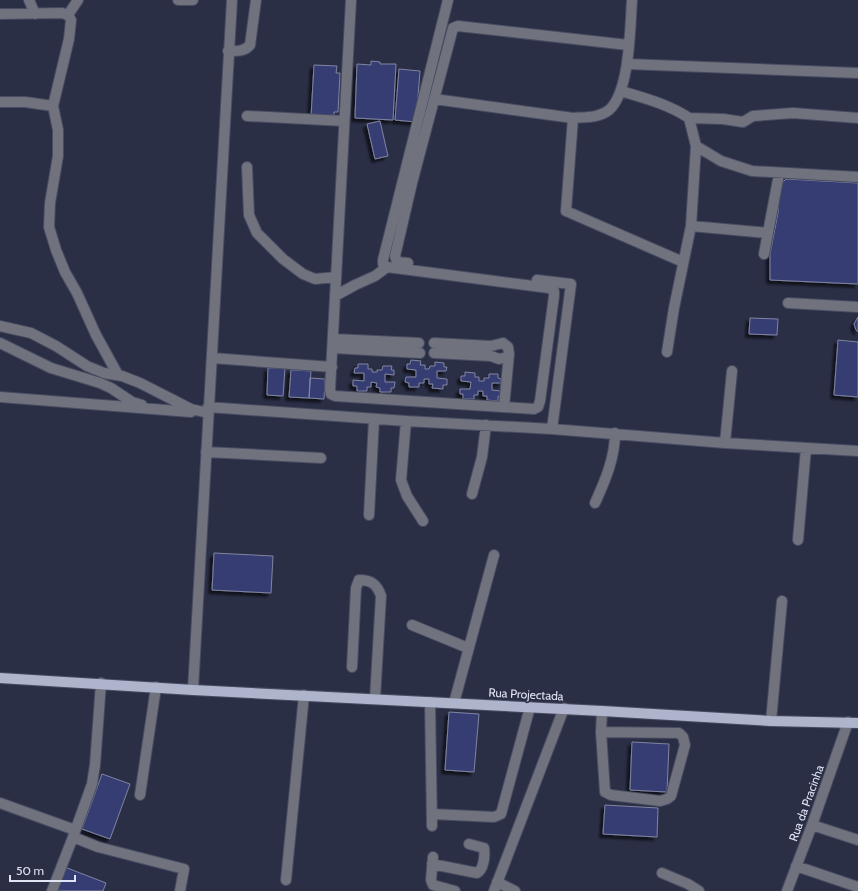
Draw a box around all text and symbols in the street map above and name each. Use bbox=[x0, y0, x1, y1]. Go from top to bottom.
street label: Rua Projectada bbox=[488, 685, 564, 703]
street label: Rua da Pracinha bbox=[785, 763, 827, 843]
scale bar bbox=[10, 857, 75, 883]
text: 50 m bbox=[16, 863, 44, 878]

